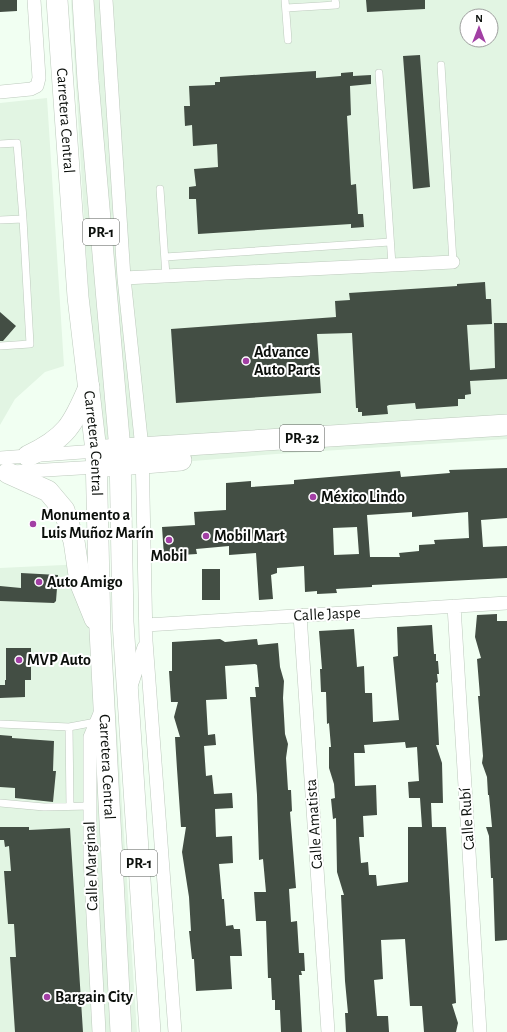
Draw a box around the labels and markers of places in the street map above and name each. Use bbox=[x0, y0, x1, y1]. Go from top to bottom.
place label: Advance Auto Parts bbox=[254, 344, 321, 378]
marker: Advance Auto Parts bbox=[241, 356, 251, 366]
place label: México Lindo bbox=[321, 489, 405, 505]
marker: México Lindo bbox=[308, 492, 318, 502]
place label: Monumento a Luis Muñoz Marín bbox=[41, 507, 154, 541]
marker: Monumento a Luis Muñoz Marín bbox=[28, 519, 38, 529]
place label: Mobil Mart bbox=[214, 528, 285, 544]
marker: Mobil Mart bbox=[201, 531, 211, 541]
marker: Mobil bbox=[164, 535, 174, 545]
place label: Mobil bbox=[150, 548, 188, 564]
place label: Auto Amigo bbox=[47, 574, 123, 590]
marker: Auto Amigo bbox=[34, 577, 44, 587]
place label: MVP Auto bbox=[27, 652, 91, 668]
marker: MVP Auto bbox=[14, 655, 24, 665]
place label: Bargain City bbox=[55, 989, 134, 1006]
marker: Bargain City bbox=[42, 992, 52, 1002]

